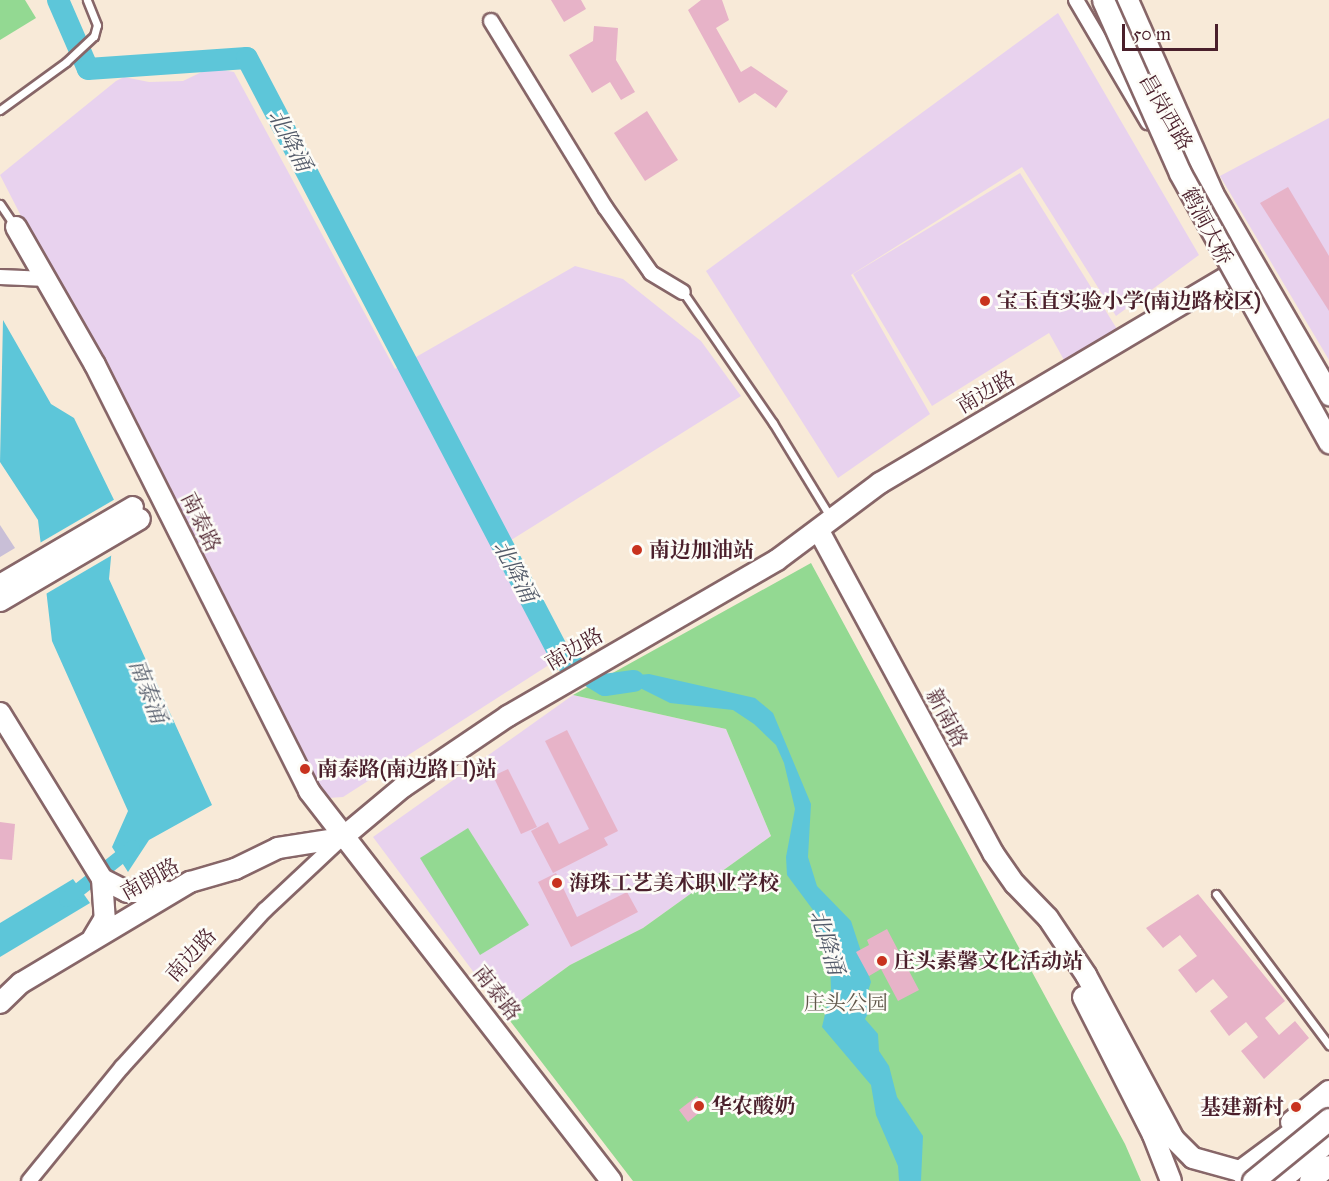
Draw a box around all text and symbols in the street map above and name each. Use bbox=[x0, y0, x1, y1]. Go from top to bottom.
scale bar bbox=[1125, 12, 1221, 50]
text: 50 m bbox=[1133, 23, 1171, 45]
street label: 昌岗西路 bbox=[1134, 69, 1198, 155]
water label: 北降涌 bbox=[263, 105, 317, 175]
street label: 鹤洞大桥 bbox=[1176, 183, 1238, 269]
place label: 宝玉直实验小学(南边路校区) bbox=[997, 288, 1261, 314]
marker: 宝玉直实验小学(南边路校区) bbox=[978, 294, 992, 308]
street label: 南边路 bbox=[952, 365, 1020, 419]
street label: 南泰路 bbox=[176, 488, 226, 556]
water label: 北降涌 bbox=[488, 536, 542, 606]
place label: 南边加油站 bbox=[649, 537, 754, 563]
marker: 南边加油站 bbox=[630, 543, 644, 557]
street label: 南边路 bbox=[540, 622, 608, 676]
water label: 南泰涌 bbox=[124, 655, 172, 727]
street label: 新南路 bbox=[921, 684, 973, 752]
place label: 南泰路(南边路口)站 bbox=[317, 756, 497, 782]
marker: 南泰路(南边路口)站 bbox=[298, 762, 312, 776]
street label: 南朗路 bbox=[116, 853, 184, 905]
place label: 海珠工艺美术职业学校 bbox=[569, 870, 779, 896]
marker: 海珠工艺美术职业学校 bbox=[550, 876, 564, 890]
water label: 北降涌 bbox=[805, 907, 849, 977]
street label: 南边路 bbox=[161, 923, 221, 987]
place label: 庄头素馨文化活动站 bbox=[894, 948, 1083, 974]
marker: 庄头素馨文化活动站 bbox=[875, 954, 889, 968]
street label: 南泰路 bbox=[468, 960, 526, 1026]
park label: 庄头公园 bbox=[804, 990, 888, 1016]
place label: 华农酸奶 bbox=[711, 1093, 795, 1119]
place label: 基建新村 bbox=[1200, 1094, 1284, 1120]
marker: 华农酸奶 bbox=[692, 1099, 706, 1113]
marker: 基建新村 bbox=[1289, 1100, 1303, 1114]

